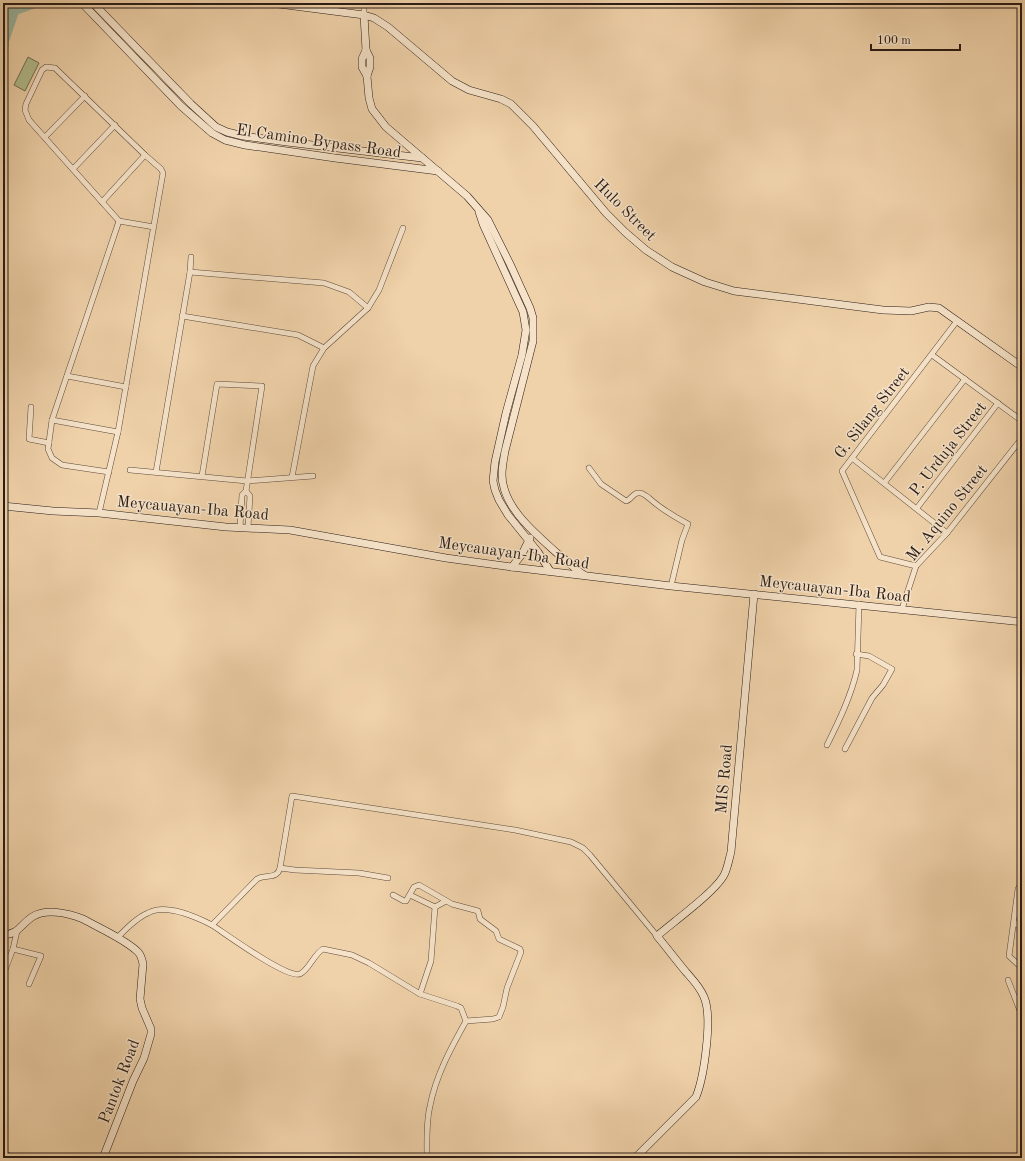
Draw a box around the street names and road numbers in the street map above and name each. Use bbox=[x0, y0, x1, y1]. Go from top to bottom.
street label: El Camino Bypass Road bbox=[235, 122, 402, 161]
street label: Hulo Street bbox=[591, 176, 659, 245]
street label: G. Silang Street bbox=[832, 364, 913, 462]
street label: P. Urduja Street bbox=[907, 399, 990, 499]
street label: M. Aquino Street bbox=[904, 462, 991, 565]
street label: Meycauayan-Iba Road bbox=[116, 494, 269, 524]
street label: Meycauayan-Iba Road bbox=[437, 535, 590, 573]
street label: Meycauayan-Iba Road bbox=[758, 574, 911, 606]
street label: MIS Road bbox=[714, 744, 736, 815]
street label: Pantok Road bbox=[97, 1037, 143, 1126]

